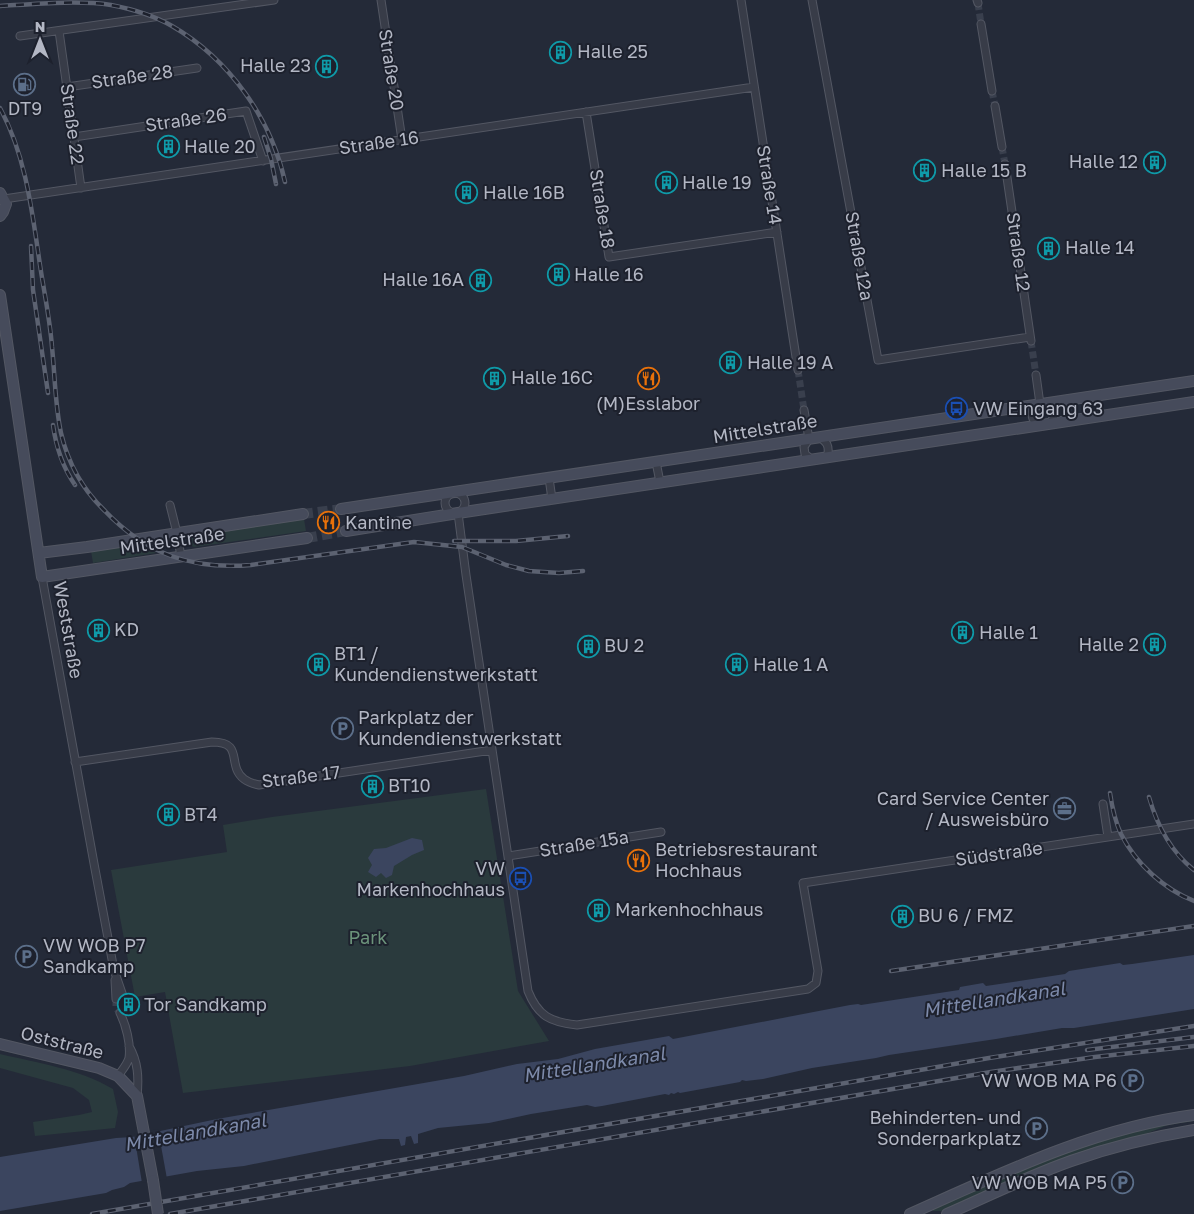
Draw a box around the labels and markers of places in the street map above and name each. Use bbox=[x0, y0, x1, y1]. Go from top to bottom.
building icon: Halle 25 bbox=[549, 40, 573, 64]
place label: Halle 25 bbox=[577, 40, 648, 62]
place label: Halle 23 bbox=[240, 54, 311, 76]
building icon: Halle 23 bbox=[315, 54, 339, 78]
fuel station icon: DT9 bbox=[13, 72, 37, 96]
place label: DT9 bbox=[8, 97, 42, 119]
building icon: Halle 20 bbox=[156, 135, 180, 159]
place label: Halle 20 bbox=[184, 135, 256, 157]
place label: Halle 12 bbox=[1069, 150, 1138, 172]
building icon: Halle 12 bbox=[1142, 150, 1166, 174]
building icon: Halle 15 B bbox=[913, 159, 937, 183]
place label: Halle 15 B bbox=[941, 159, 1027, 181]
building icon: Halle 19 bbox=[654, 171, 678, 195]
place label: Halle 19 bbox=[682, 171, 752, 193]
building icon: Halle 16B bbox=[455, 181, 479, 205]
place label: Halle 16B bbox=[483, 181, 565, 203]
building icon: Halle 14 bbox=[1037, 236, 1061, 260]
place label: Halle 14 bbox=[1065, 236, 1135, 258]
building icon: Halle 16 bbox=[546, 263, 570, 287]
place label: Halle 16 bbox=[574, 263, 644, 285]
place label: Halle 16A bbox=[382, 268, 464, 290]
building icon: Halle 16A bbox=[468, 268, 492, 292]
building icon: Halle 19 A bbox=[719, 351, 743, 375]
place label: Halle 19 A bbox=[747, 351, 833, 373]
building icon: Halle 16C bbox=[483, 366, 507, 390]
place label: Halle 16C bbox=[511, 366, 593, 388]
restaurant icon: (M)Esslabor bbox=[636, 367, 660, 391]
place label: (M)Esslabor bbox=[596, 392, 700, 414]
bus stop icon: VW Eingang 63 bbox=[945, 397, 969, 421]
place label: VW Eingang 63 bbox=[973, 397, 1103, 419]
restaurant icon: Kantine bbox=[317, 511, 341, 535]
place label: Kantine bbox=[345, 511, 412, 533]
building icon: KD bbox=[86, 618, 110, 642]
place label: KD bbox=[114, 618, 139, 640]
building icon: Halle 1 bbox=[951, 621, 975, 645]
place label: Halle 1 bbox=[979, 621, 1038, 643]
place label: Halle 2 bbox=[1078, 633, 1139, 655]
building icon: Halle 2 bbox=[1143, 633, 1167, 657]
building icon: BU 2 bbox=[576, 634, 600, 658]
place label: BU 2 bbox=[604, 634, 644, 656]
place label: BT1 / Kundendienstwerkstatt bbox=[334, 642, 538, 685]
building icon: BT1 / Kundendienstwerkstatt bbox=[306, 652, 330, 676]
building icon: Halle 1 A bbox=[725, 653, 749, 677]
place label: Halle 1 A bbox=[753, 653, 828, 675]
place label: Parkplatz der Kundendienstwerkstatt bbox=[358, 706, 562, 749]
parking icon: Parkplatz der Kundendienstwerkstatt bbox=[330, 716, 354, 740]
building icon: BT10 bbox=[360, 774, 384, 798]
place label: BT10 bbox=[388, 774, 431, 796]
place label: Card Service Center / Ausweisbüro bbox=[877, 787, 1049, 830]
office icon: Card Service Center / Ausweisbüro bbox=[1053, 797, 1077, 821]
building icon: BT4 bbox=[156, 803, 180, 827]
place label: BT4 bbox=[184, 803, 218, 825]
place label: Betriebsrestaurant Hochhaus bbox=[655, 838, 818, 881]
restaurant icon: Betriebsrestaurant Hochhaus bbox=[627, 848, 651, 872]
place label: VW Markenhochhaus bbox=[357, 857, 505, 900]
bus stop icon: VW Markenhochhaus bbox=[509, 867, 533, 891]
building icon: Markenhochhaus bbox=[587, 898, 611, 922]
place label: Markenhochhaus bbox=[615, 898, 763, 920]
building icon: BU 6 / FMZ bbox=[890, 904, 914, 928]
place label: BU 6 / FMZ bbox=[918, 904, 1013, 926]
place label: VW WOB P7 Sandkamp bbox=[43, 934, 146, 977]
parking icon: VW WOB P7 Sandkamp bbox=[15, 944, 39, 968]
building icon: Tor Sandkamp bbox=[116, 993, 140, 1017]
place label: Tor Sandkamp bbox=[144, 993, 267, 1015]
place label: VW WOB MA P6 bbox=[981, 1069, 1117, 1091]
parking icon: VW WOB MA P6 bbox=[1121, 1069, 1145, 1093]
place label: Behinderten- und Sonderparkplatz bbox=[870, 1106, 1021, 1149]
parking icon: Behinderten- und Sonderparkplatz bbox=[1025, 1116, 1049, 1140]
place label: VW WOB MA P5 bbox=[972, 1171, 1107, 1193]
parking icon: VW WOB MA P5 bbox=[1111, 1171, 1135, 1195]

